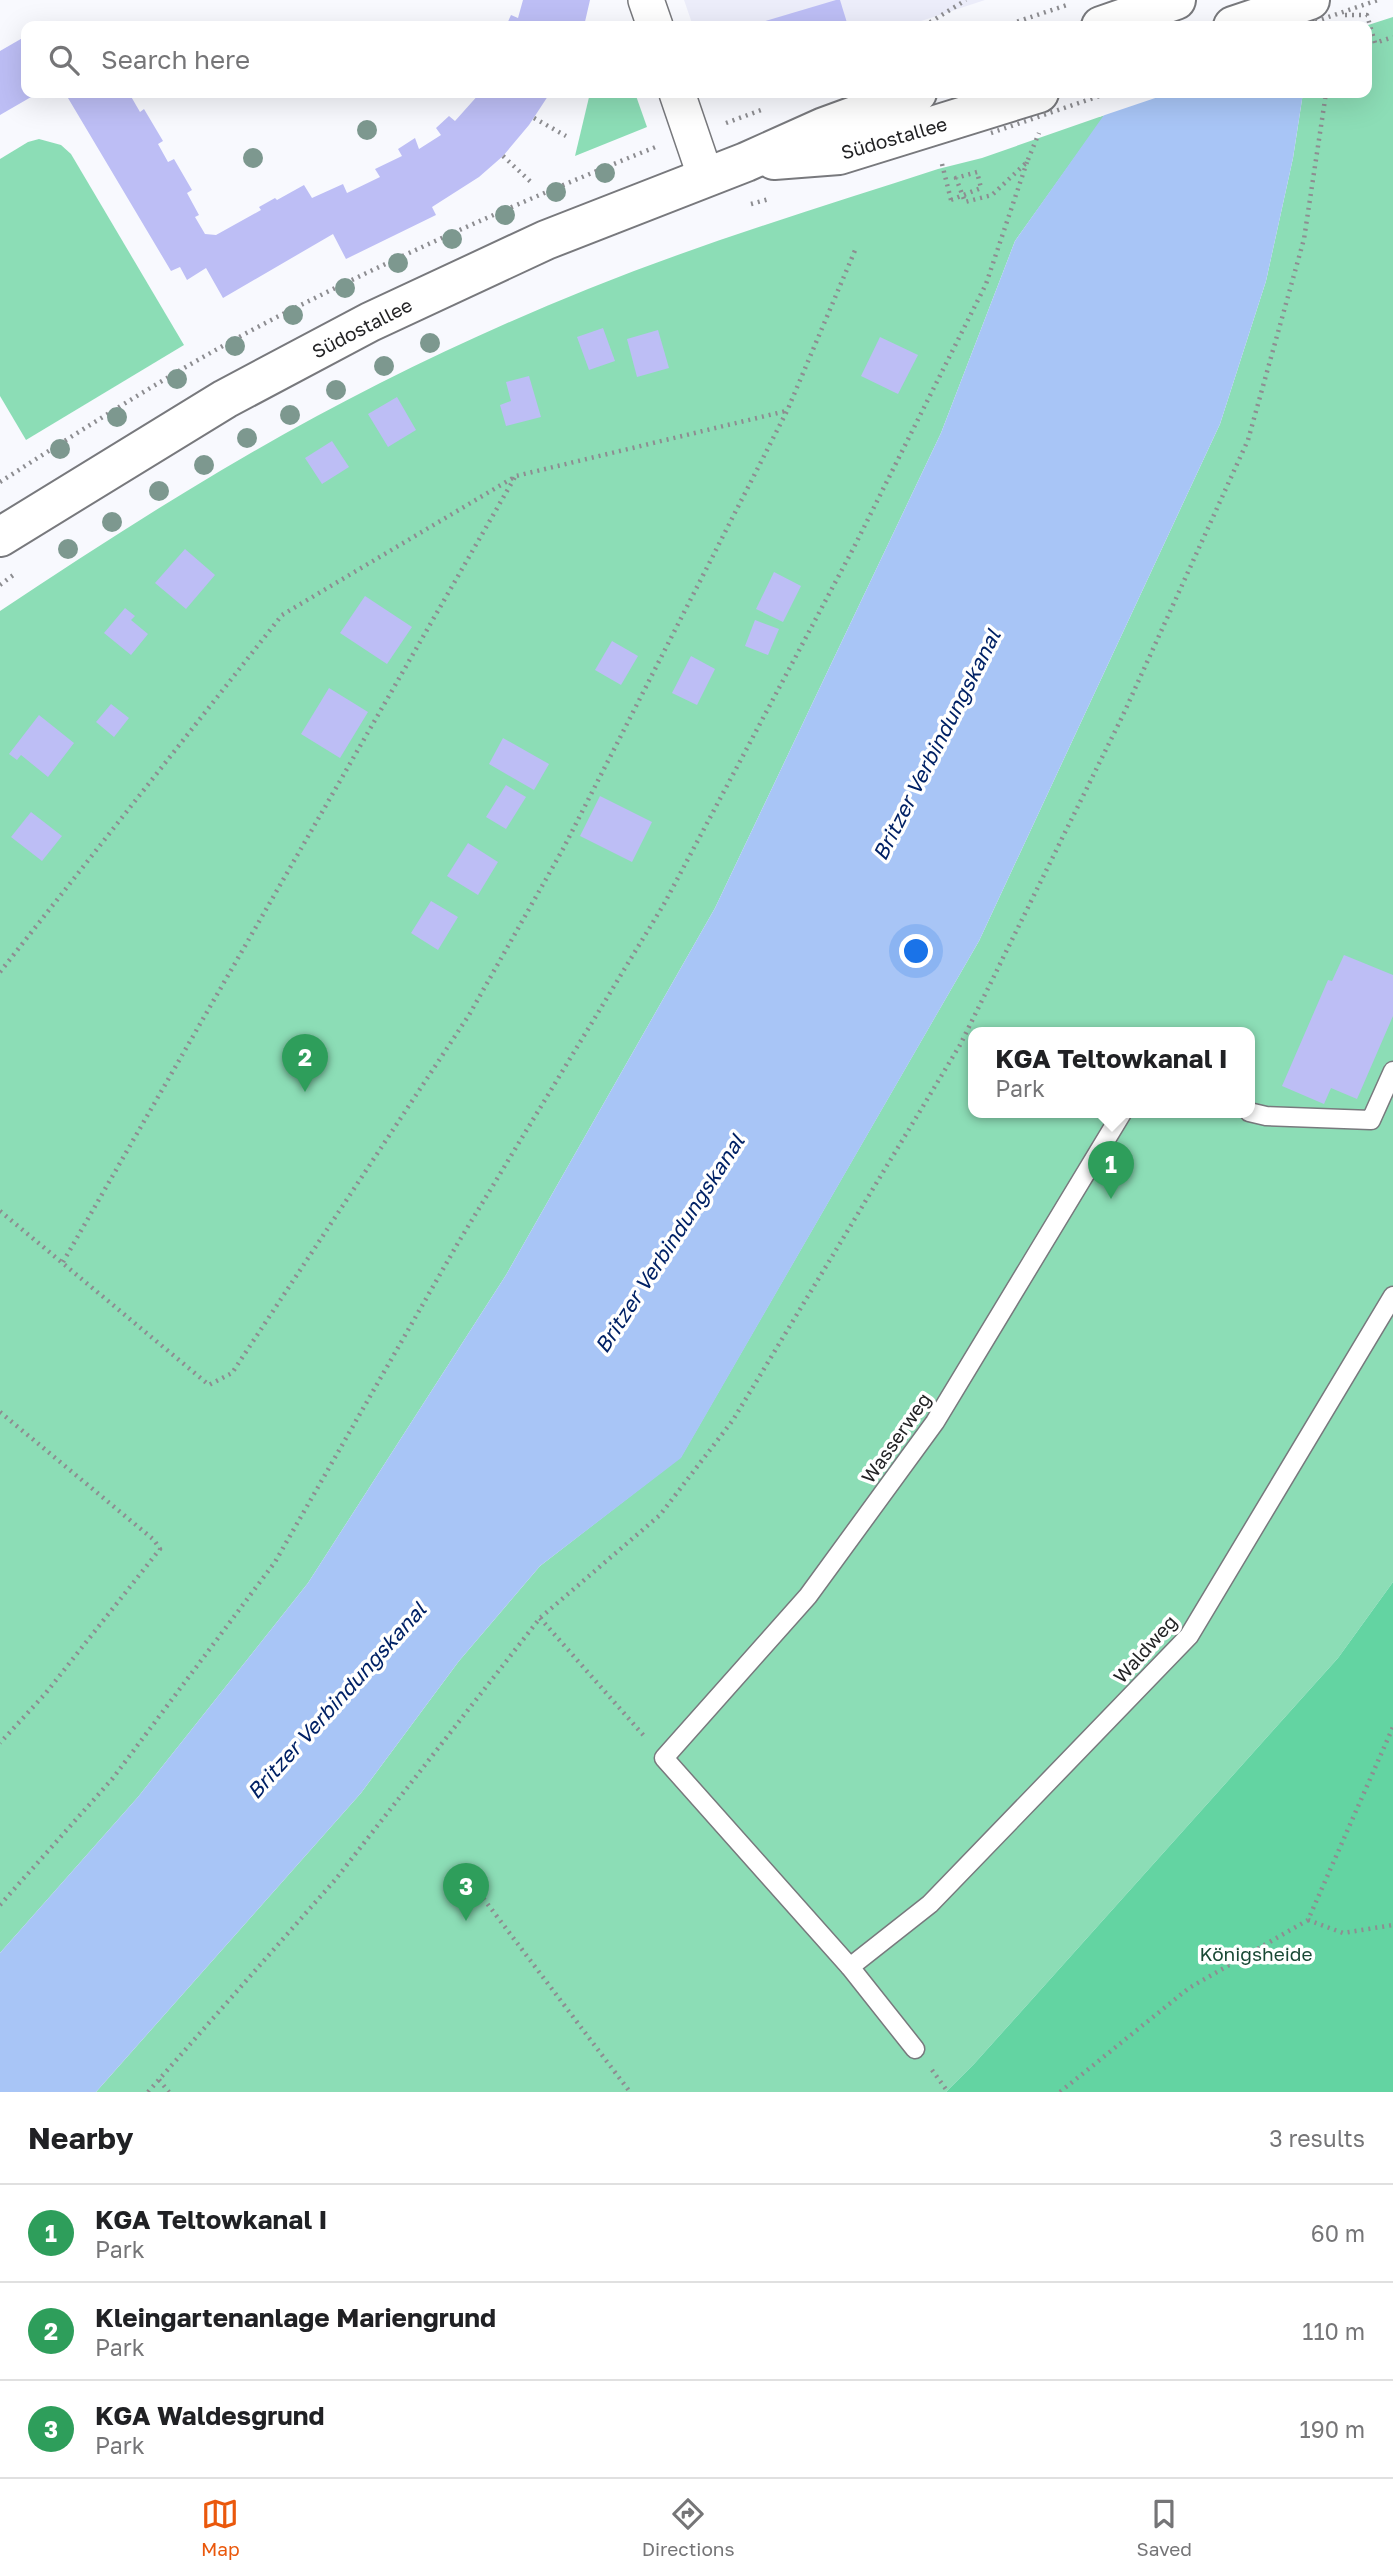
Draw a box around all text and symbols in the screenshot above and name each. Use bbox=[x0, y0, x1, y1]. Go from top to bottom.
search box bbox=[21, 21, 1372, 98]
icon: search bbox=[45, 41, 83, 79]
text: Search here bbox=[101, 44, 250, 75]
street label: Südostallee bbox=[838, 111, 949, 164]
street label: Südostallee bbox=[308, 293, 416, 363]
water label: Britzer Verbindungskanal bbox=[867, 624, 1006, 864]
your location bbox=[899, 934, 933, 968]
popup bbox=[968, 1027, 1255, 1118]
pin: 2 bbox=[282, 1034, 328, 1092]
text: KGA Teltowkanal I bbox=[995, 1043, 1228, 1074]
text: Park bbox=[995, 1074, 1045, 1102]
water label: Britzer Verbindungskanal bbox=[589, 1128, 750, 1358]
pin: 1 bbox=[1088, 1141, 1134, 1199]
street label: Wasserweg bbox=[856, 1388, 935, 1487]
water label: Britzer Verbindungskanal bbox=[241, 1596, 432, 1804]
street label: Waldweg bbox=[1108, 1610, 1181, 1687]
pin: 3 bbox=[443, 1863, 489, 1921]
park label: Königsheide bbox=[1199, 1942, 1313, 1965]
text: Nearby bbox=[28, 2120, 133, 2156]
text: 3 results bbox=[1269, 2124, 1365, 2152]
text: KGA Teltowkanal I bbox=[95, 2204, 327, 2235]
text: 1 bbox=[45, 2219, 57, 2247]
text: 60 m bbox=[1311, 2219, 1365, 2247]
text: Park bbox=[95, 2235, 145, 2263]
text: Kleingartenanlage Mariengrund bbox=[95, 2302, 496, 2333]
text: 2 bbox=[44, 2317, 58, 2345]
text: 110 m bbox=[1302, 2317, 1365, 2345]
text: Park bbox=[95, 2333, 145, 2361]
text: KGA Waldesgrund bbox=[95, 2400, 324, 2431]
text: 3 bbox=[44, 2415, 58, 2443]
text: 190 m bbox=[1300, 2415, 1365, 2443]
text: Park bbox=[95, 2431, 145, 2459]
tab: Map bbox=[201, 2495, 240, 2560]
tab: Directions bbox=[642, 2495, 735, 2560]
tab: Saved bbox=[1137, 2495, 1192, 2560]

